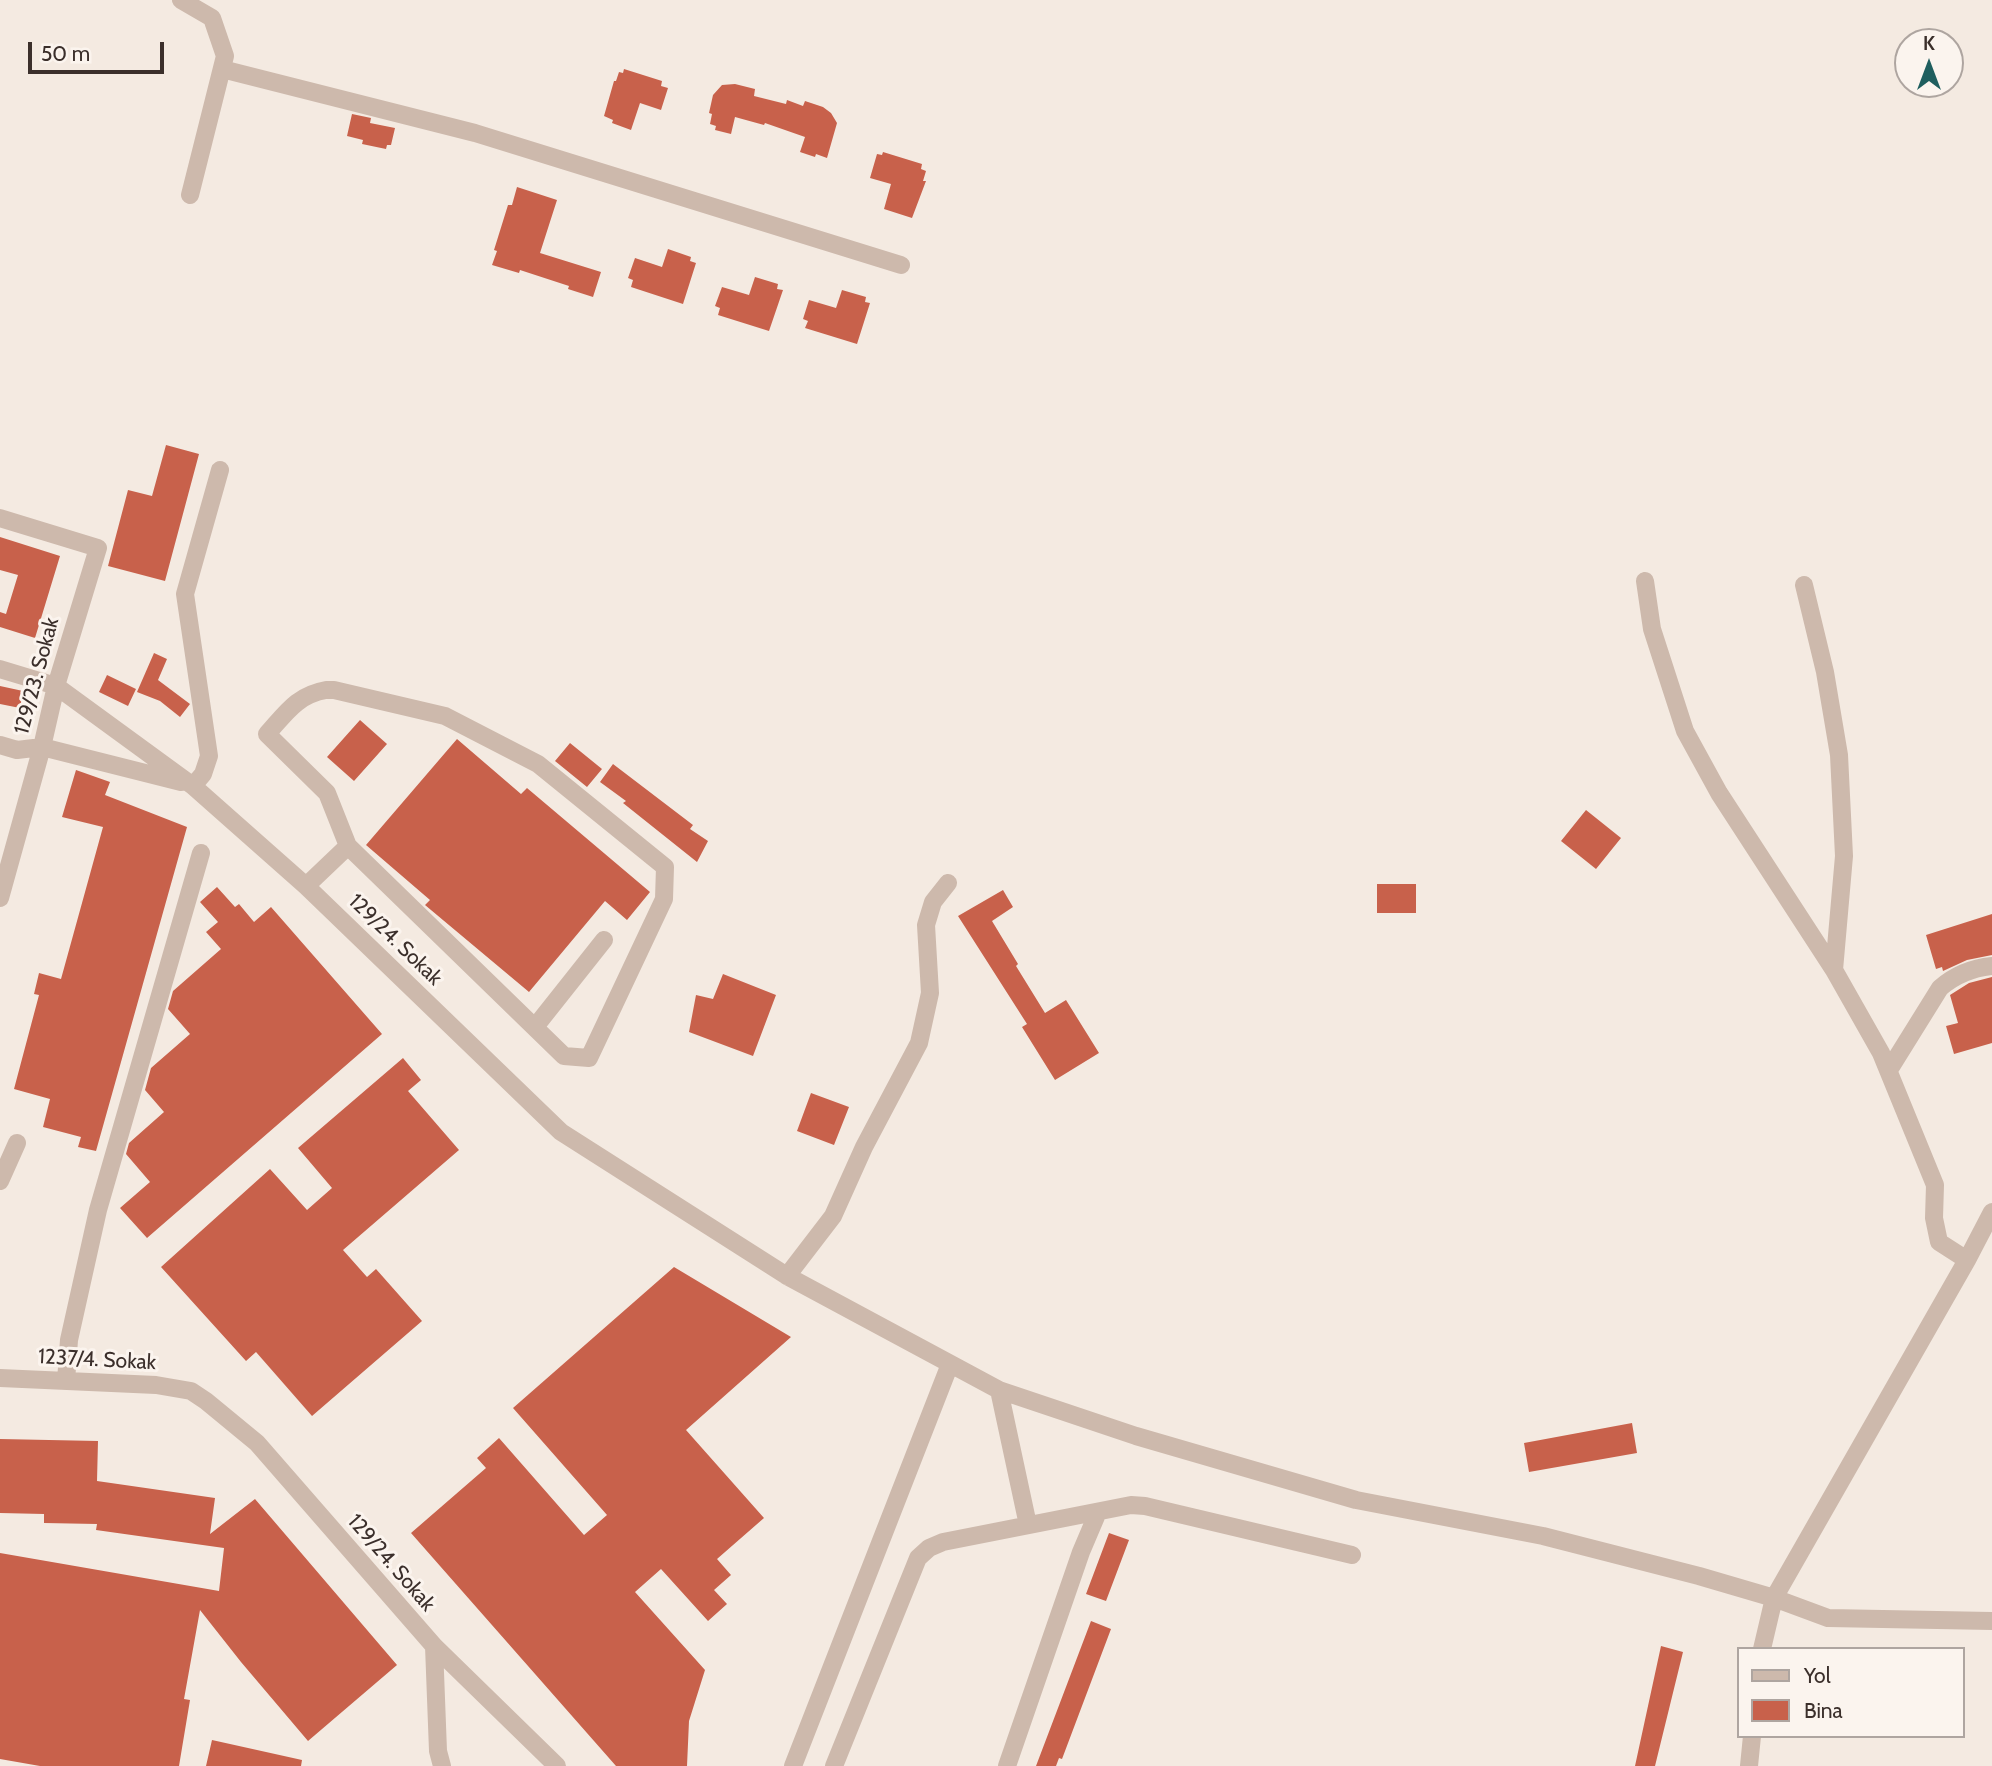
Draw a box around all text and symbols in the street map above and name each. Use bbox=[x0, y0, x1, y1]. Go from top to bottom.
scale bar bbox=[32, 28, 168, 72]
north arrow bbox=[1894, 28, 1964, 98]
text: K bbox=[1923, 32, 1935, 55]
text: 50 m bbox=[41, 41, 90, 66]
street label: 129/23. Sokak bbox=[9, 615, 65, 737]
street label: 129/24. Sokak bbox=[343, 889, 447, 991]
street label: 1237/4. Sokak bbox=[37, 1344, 157, 1376]
street label: 129/24. Sokak bbox=[342, 1509, 440, 1617]
legend bbox=[1736, 1647, 1964, 1738]
text: Yol bbox=[1804, 1663, 1831, 1688]
text: Bina bbox=[1804, 1698, 1843, 1723]

